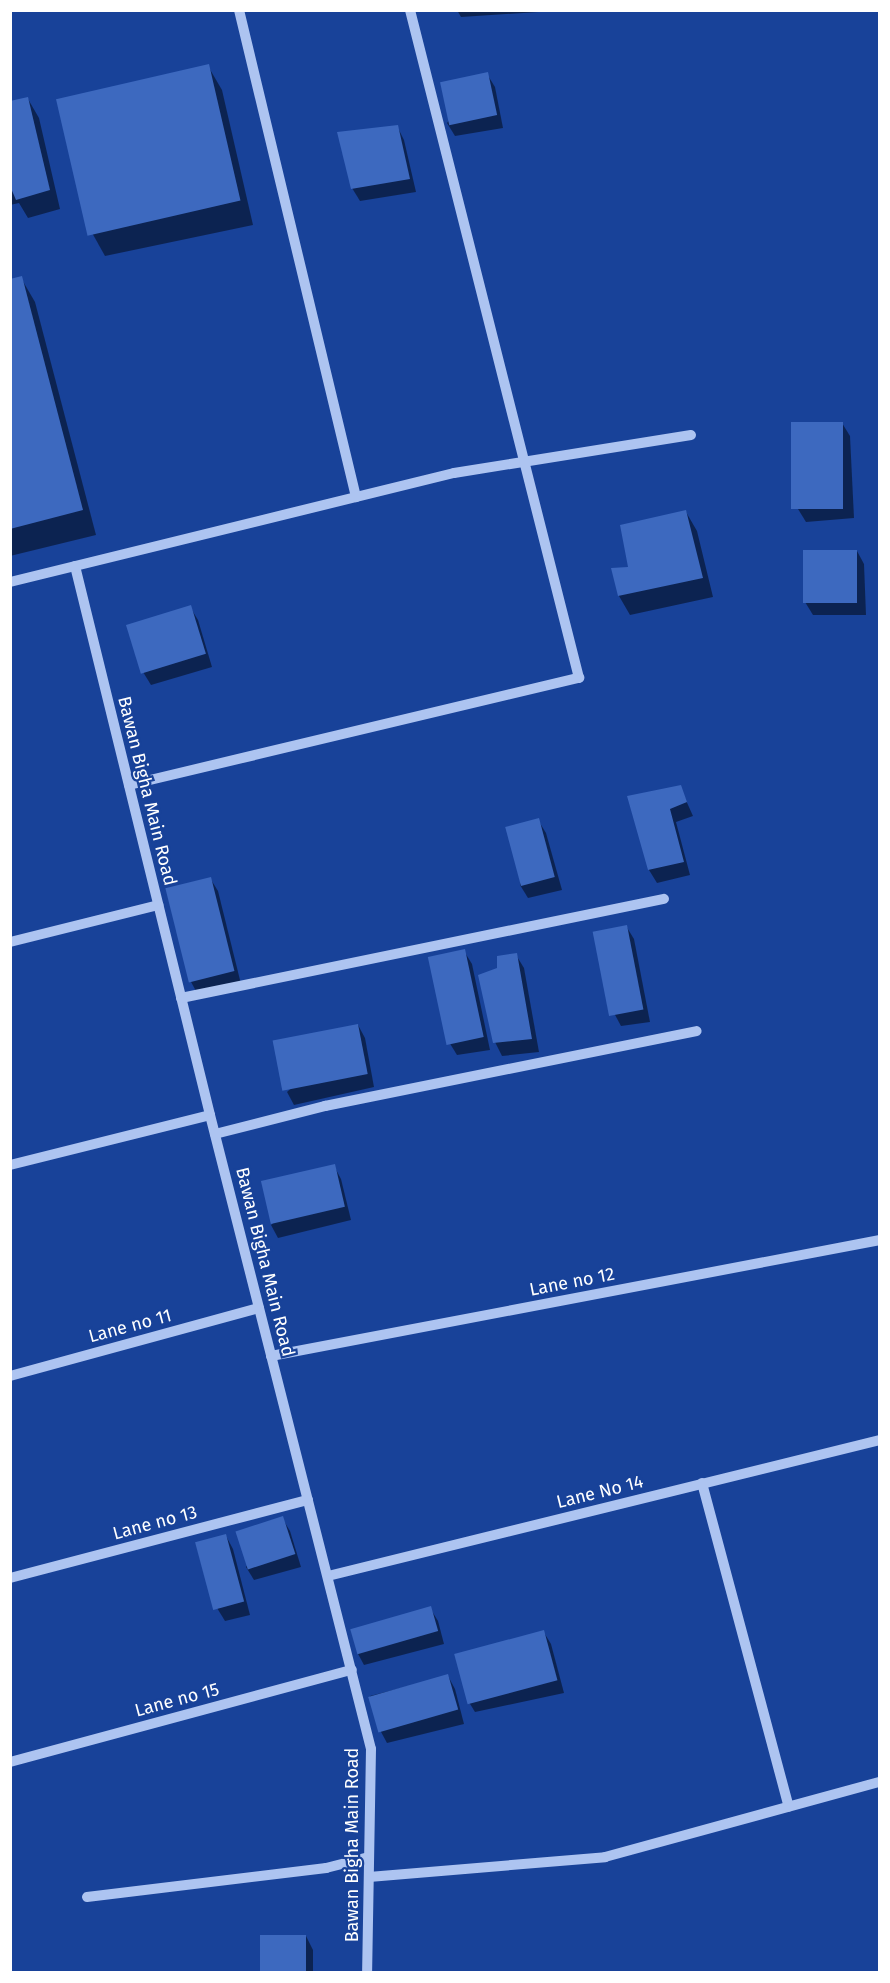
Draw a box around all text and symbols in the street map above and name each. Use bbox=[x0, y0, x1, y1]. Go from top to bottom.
street label: Bawan Bigha Main Road bbox=[113, 694, 181, 888]
street label: Bawan Bigha Main Road bbox=[231, 1165, 299, 1359]
street label: Lane no 12 bbox=[528, 1263, 616, 1301]
street label: Lane no 11 bbox=[86, 1305, 174, 1347]
street label: Lane No 14 bbox=[554, 1471, 646, 1513]
street label: Lane no 13 bbox=[111, 1501, 199, 1545]
street label: Lane no 15 bbox=[133, 1678, 221, 1722]
street label: Bawan Bigha Main Road bbox=[341, 1748, 363, 1942]

